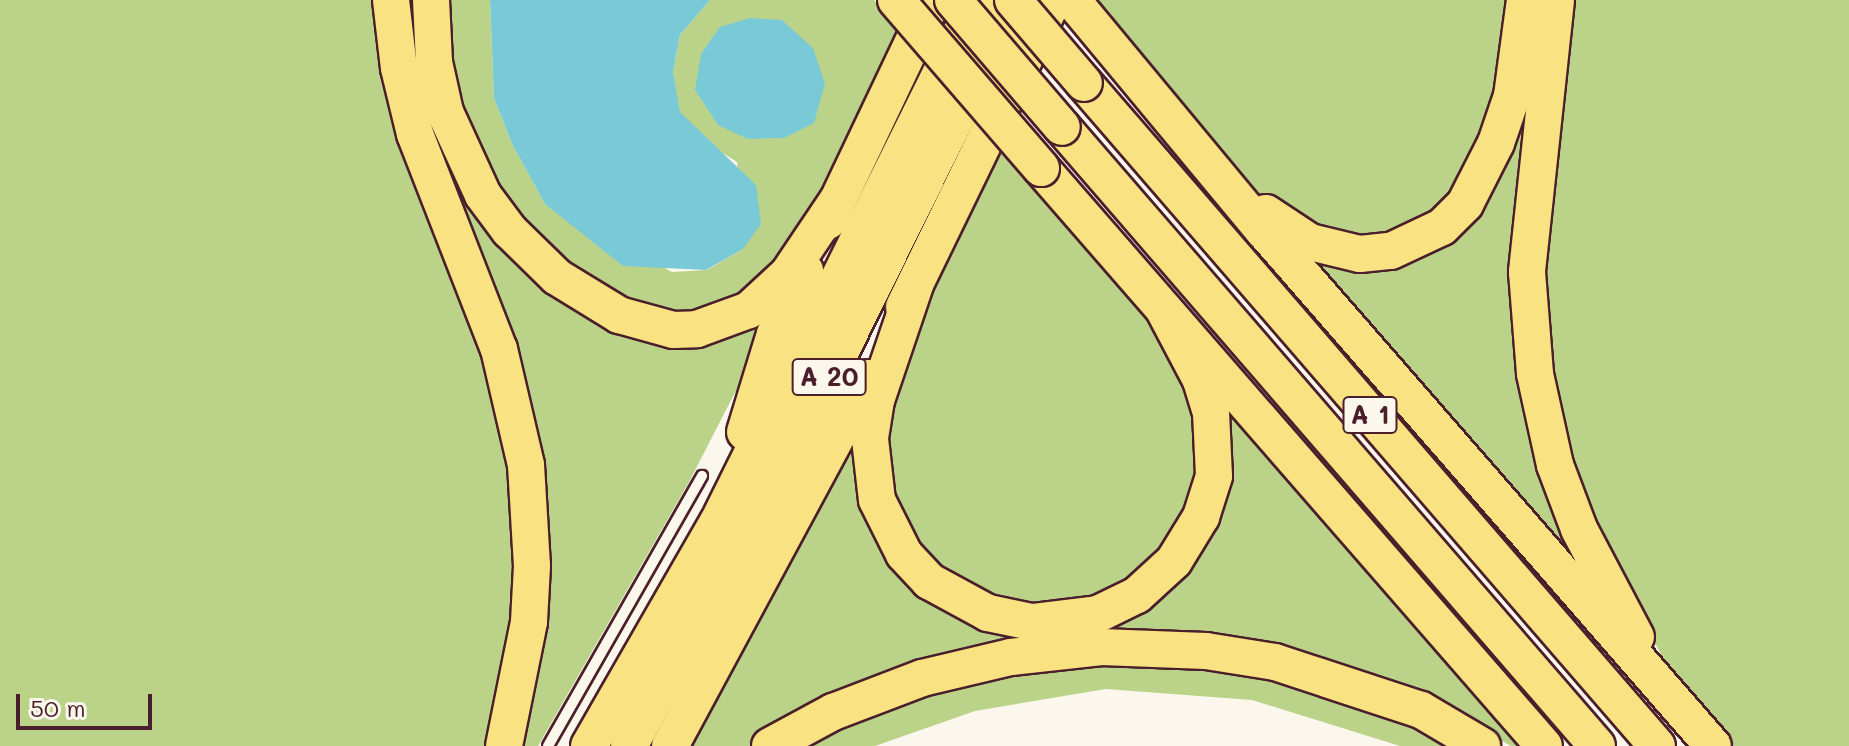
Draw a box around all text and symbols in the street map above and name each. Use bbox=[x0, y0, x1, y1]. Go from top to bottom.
road number: A 20 bbox=[791, 355, 867, 399]
road number: A 1 bbox=[1342, 393, 1398, 437]
scale bar bbox=[20, 678, 156, 728]
text: 50 m bbox=[30, 692, 86, 723]

